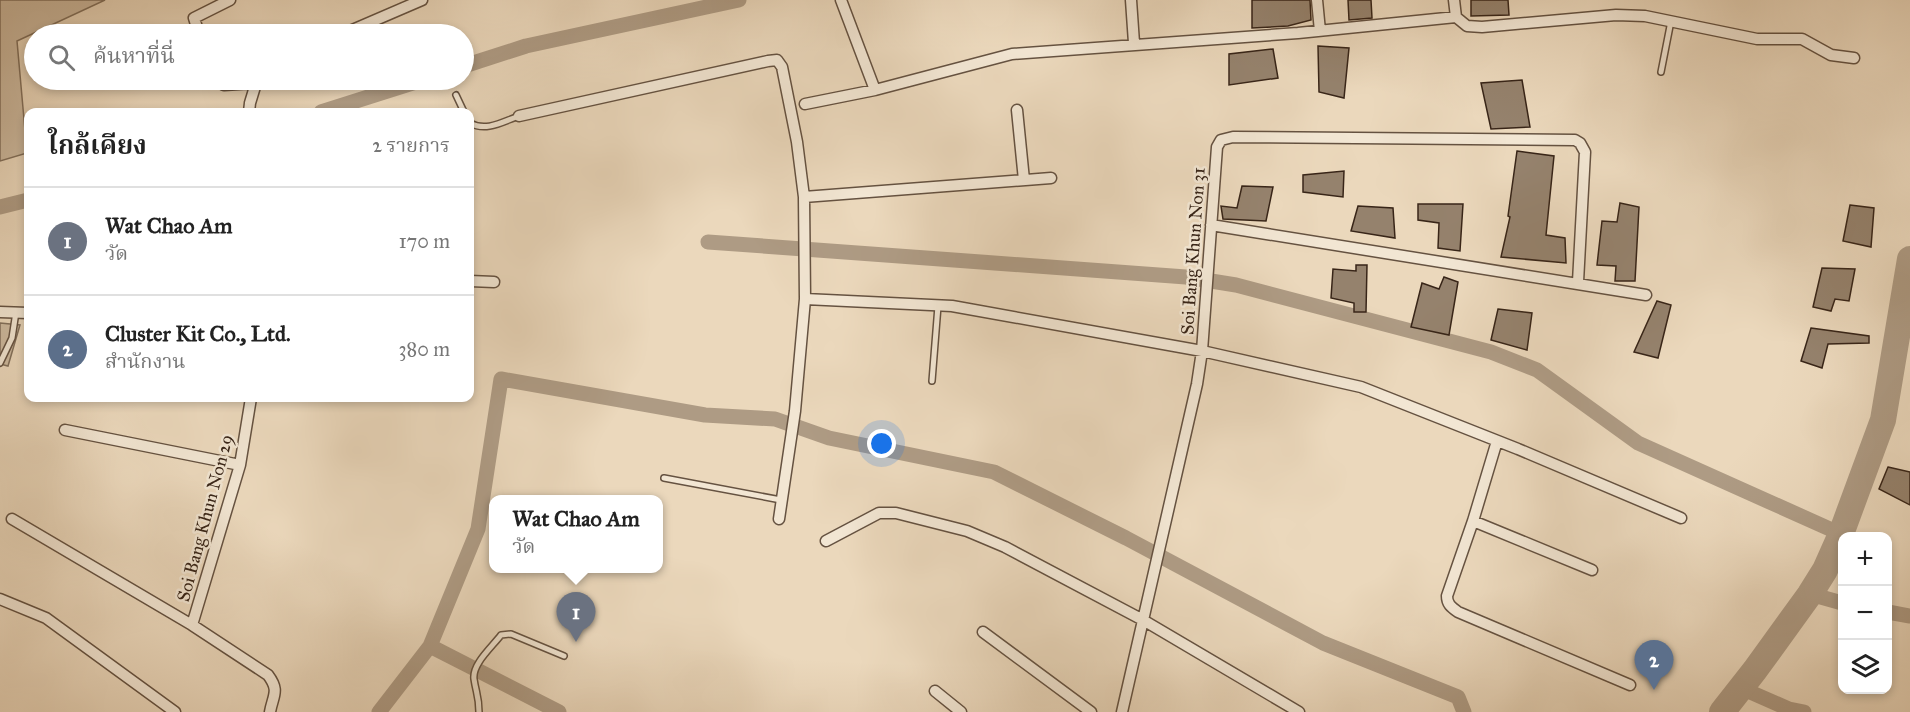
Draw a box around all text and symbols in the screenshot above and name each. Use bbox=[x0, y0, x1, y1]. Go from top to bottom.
search box bbox=[24, 24, 474, 90]
icon: search bbox=[45, 41, 78, 74]
text: ค้นหาที่นี่ bbox=[93, 42, 175, 69]
text: ใกล้เคียง bbox=[48, 129, 147, 161]
text: 2 รายการ bbox=[372, 133, 450, 157]
street label: Soi Bang Khun Non 31 bbox=[1176, 166, 1211, 336]
text: Wat Chao Am bbox=[105, 212, 232, 239]
text: 1 bbox=[64, 229, 71, 253]
text: 170 m bbox=[399, 229, 450, 253]
text: วัด bbox=[105, 241, 128, 265]
text: Cluster Kit Co., Ltd. bbox=[105, 320, 291, 347]
text: 2 bbox=[63, 337, 72, 361]
text: 380 m bbox=[399, 337, 450, 361]
text: สำนักงาน bbox=[105, 349, 186, 373]
your location bbox=[867, 429, 896, 458]
street label: Soi Bang Khun Non 29 bbox=[172, 432, 239, 604]
popup bbox=[489, 495, 663, 573]
text: Wat Chao Am bbox=[512, 505, 640, 532]
map controls bbox=[1838, 532, 1892, 694]
button: + bbox=[1838, 532, 1892, 586]
text: วัด bbox=[512, 534, 535, 558]
button: − bbox=[1838, 586, 1892, 640]
pin: 1 bbox=[556, 592, 596, 642]
pin: 2 bbox=[1634, 640, 1674, 690]
button: layers bbox=[1838, 640, 1892, 694]

